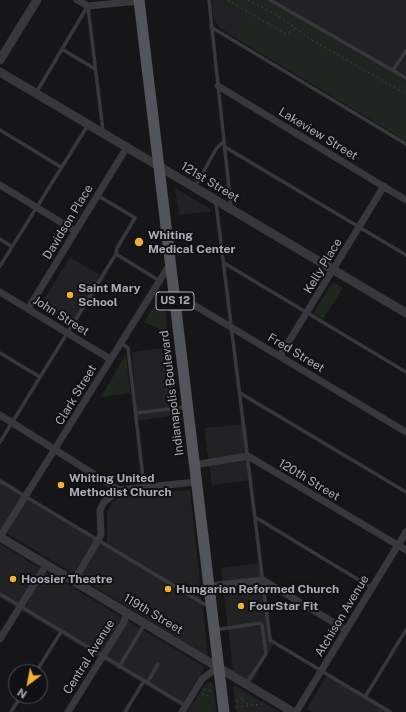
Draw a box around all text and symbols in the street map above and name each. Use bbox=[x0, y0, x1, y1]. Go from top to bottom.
street label: Lakeview Street bbox=[276, 105, 360, 163]
street label: 121st Street bbox=[178, 159, 242, 205]
street label: Davidson Place bbox=[40, 182, 96, 262]
place label: Whiting Medical Center bbox=[148, 228, 235, 256]
marker: Whiting Medical Center bbox=[133, 236, 145, 248]
street label: Kelly Place bbox=[301, 236, 345, 296]
place label: Saint Mary School bbox=[78, 281, 140, 309]
marker: Saint Mary School bbox=[65, 290, 75, 300]
road number: US 12 bbox=[156, 292, 194, 310]
street label: John Street bbox=[30, 293, 92, 339]
street label: Indianapolis Boulevard bbox=[157, 329, 187, 457]
street label: Fred Street bbox=[265, 330, 327, 376]
street label: Clark Street bbox=[52, 362, 100, 428]
street label: 120th Street bbox=[276, 456, 342, 504]
place label: Whiting United Methodist Church bbox=[69, 471, 172, 499]
marker: Whiting United Methodist Church bbox=[56, 480, 66, 490]
place label: Hoosier Theatre bbox=[21, 572, 113, 586]
street label: Atchison Avenue bbox=[312, 573, 372, 659]
marker: Hoosier Theatre bbox=[8, 574, 18, 584]
place label: Hungarian Reformed Church bbox=[176, 582, 339, 596]
marker: Hungarian Reformed Church bbox=[163, 584, 173, 594]
street label: 119th Street bbox=[121, 591, 185, 637]
place label: FourStar Fit bbox=[249, 599, 318, 613]
marker: FourStar Fit bbox=[236, 601, 246, 611]
street label: Central Avenue bbox=[60, 617, 118, 697]
north arrow bbox=[8, 664, 48, 704]
text: N bbox=[15, 686, 29, 701]

